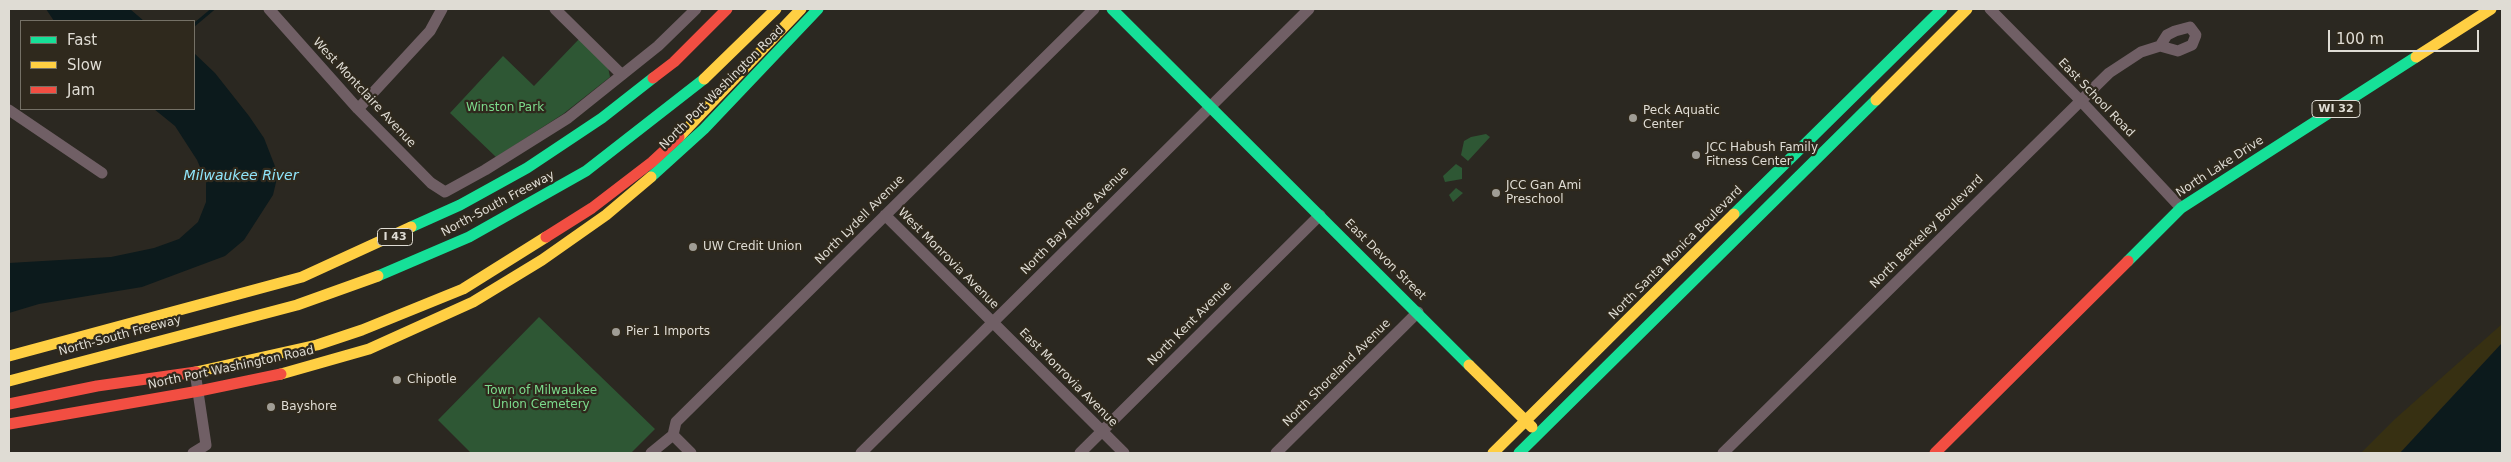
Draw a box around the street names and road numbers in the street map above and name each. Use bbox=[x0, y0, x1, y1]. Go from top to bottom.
street label: North Port Washington Road bbox=[657, 23, 787, 153]
street label: West Montclaire Avenue bbox=[309, 35, 419, 151]
street label: East School Road bbox=[2055, 56, 2137, 140]
road number: WI 32 bbox=[2312, 100, 2360, 118]
street label: North Lake Drive bbox=[2174, 133, 2266, 201]
street label: North Bay Ridge Avenue bbox=[1018, 164, 1132, 278]
street label: North-South Freeway bbox=[439, 168, 557, 240]
street label: North Lydell Avenue bbox=[812, 172, 908, 268]
street label: North Berkeley Boulevard bbox=[1867, 172, 1987, 292]
street label: North Santa Monica Boulevard bbox=[1606, 183, 1746, 323]
street label: West Monrovia Avenue bbox=[895, 206, 1001, 312]
street label: East Devon Street bbox=[1341, 216, 1429, 304]
road number: I 43 bbox=[378, 228, 412, 246]
street label: North Kent Avenue bbox=[1145, 279, 1235, 369]
street label: North-South Freeway bbox=[57, 313, 183, 359]
street label: North Shoreland Avenue bbox=[1280, 316, 1394, 430]
street label: East Monrovia Avenue bbox=[1016, 326, 1120, 430]
street label: North Port Washington Road bbox=[147, 343, 315, 393]

